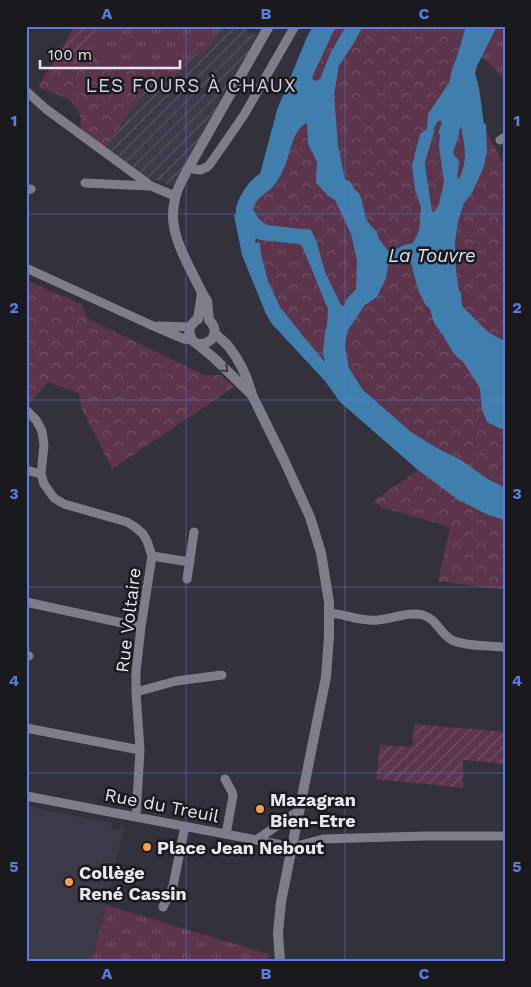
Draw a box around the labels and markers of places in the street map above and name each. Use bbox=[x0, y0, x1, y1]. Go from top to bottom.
place label: Mazagran Bien-Etre bbox=[270, 789, 356, 831]
marker: Mazagran Bien-Etre bbox=[254, 803, 266, 815]
place label: Place Jean Nebout bbox=[157, 837, 324, 858]
marker: Place Jean Nebout bbox=[141, 841, 153, 853]
place label: Collège René Cassin bbox=[79, 862, 187, 904]
marker: Collège René Cassin bbox=[63, 876, 75, 888]

